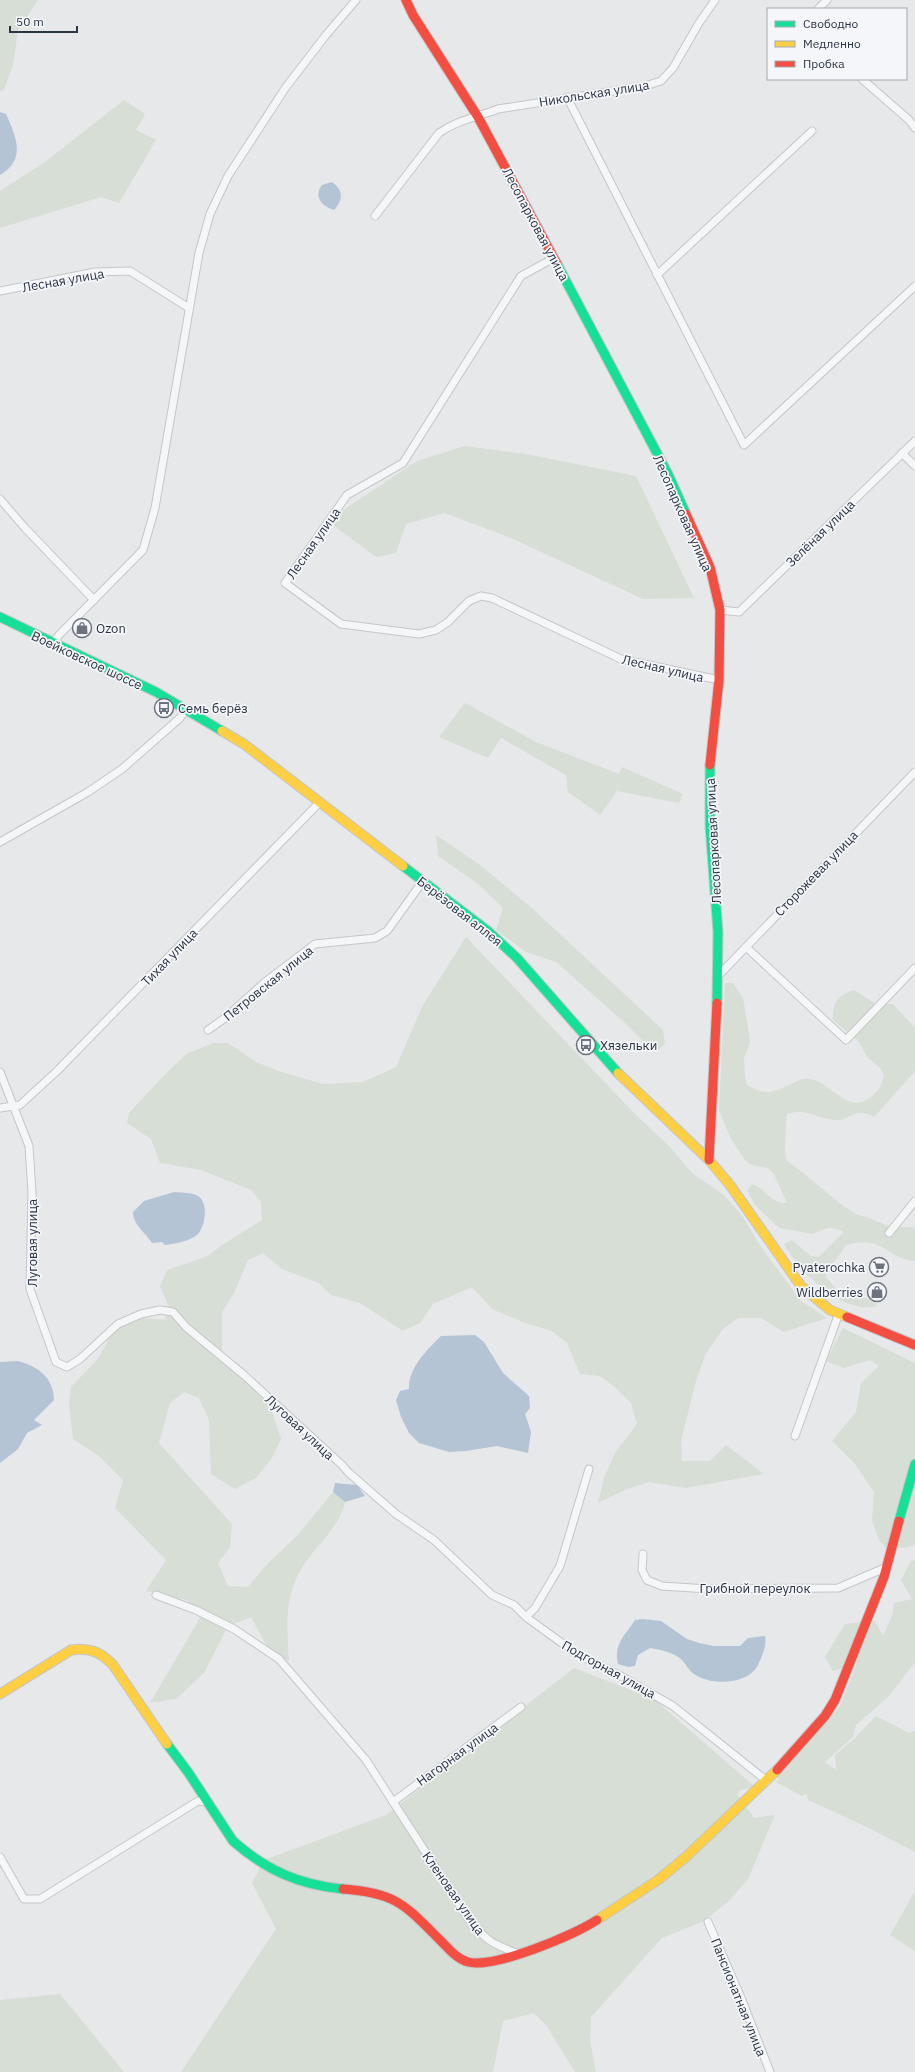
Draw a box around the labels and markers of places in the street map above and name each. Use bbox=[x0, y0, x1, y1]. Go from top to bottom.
shop icon: Ozon bbox=[71, 617, 93, 639]
place label: Ozon bbox=[96, 620, 126, 637]
bus stop icon: Семь берёз bbox=[153, 697, 175, 719]
place label: Семь берёз bbox=[178, 700, 248, 717]
bus stop icon: Хязельки bbox=[575, 1034, 597, 1056]
place label: Хязельки bbox=[600, 1037, 657, 1054]
supermarket icon: Pyaterochka bbox=[868, 1256, 890, 1278]
place label: Pyaterochka bbox=[793, 1259, 865, 1276]
shop icon: Wildberries bbox=[866, 1281, 888, 1303]
place label: Wildberries bbox=[796, 1284, 863, 1301]

